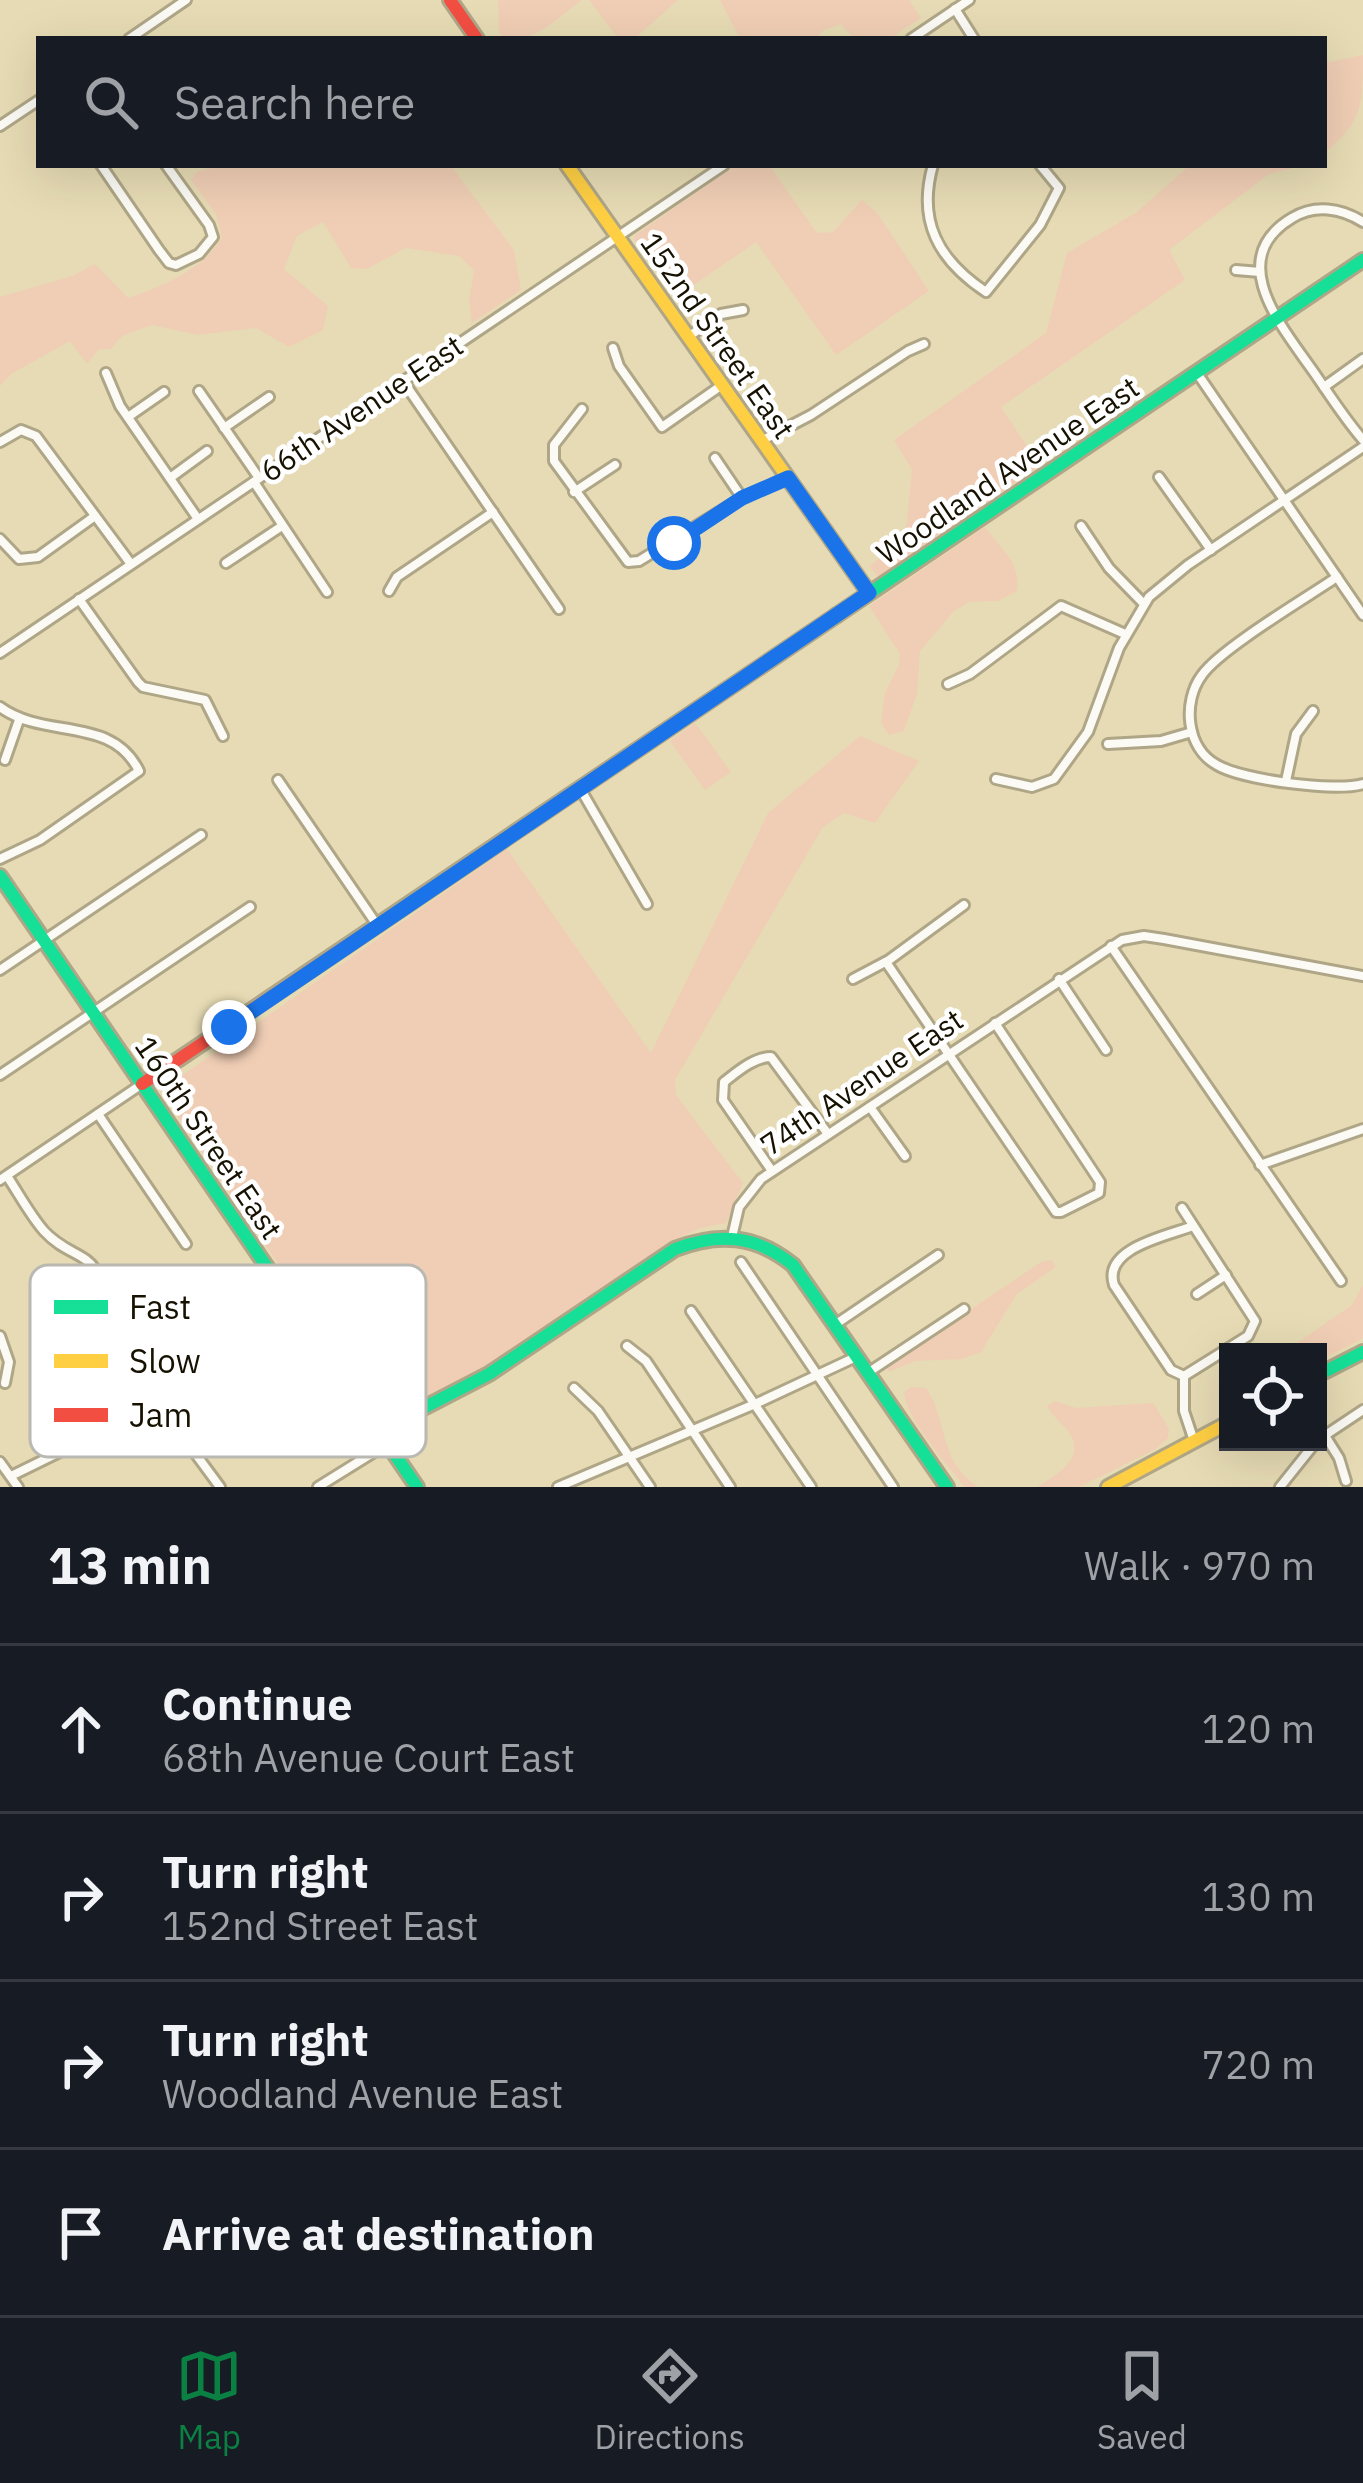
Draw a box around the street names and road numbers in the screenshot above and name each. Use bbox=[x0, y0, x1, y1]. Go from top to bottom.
street label: 152nd Street East bbox=[632, 224, 804, 446]
street label: 66th Avenue East bbox=[252, 326, 470, 490]
street label: Woodland Avenue East bbox=[868, 367, 1146, 572]
street label: 74th Avenue East bbox=[752, 1000, 970, 1164]
street label: 160th Street East bbox=[127, 1028, 292, 1246]

